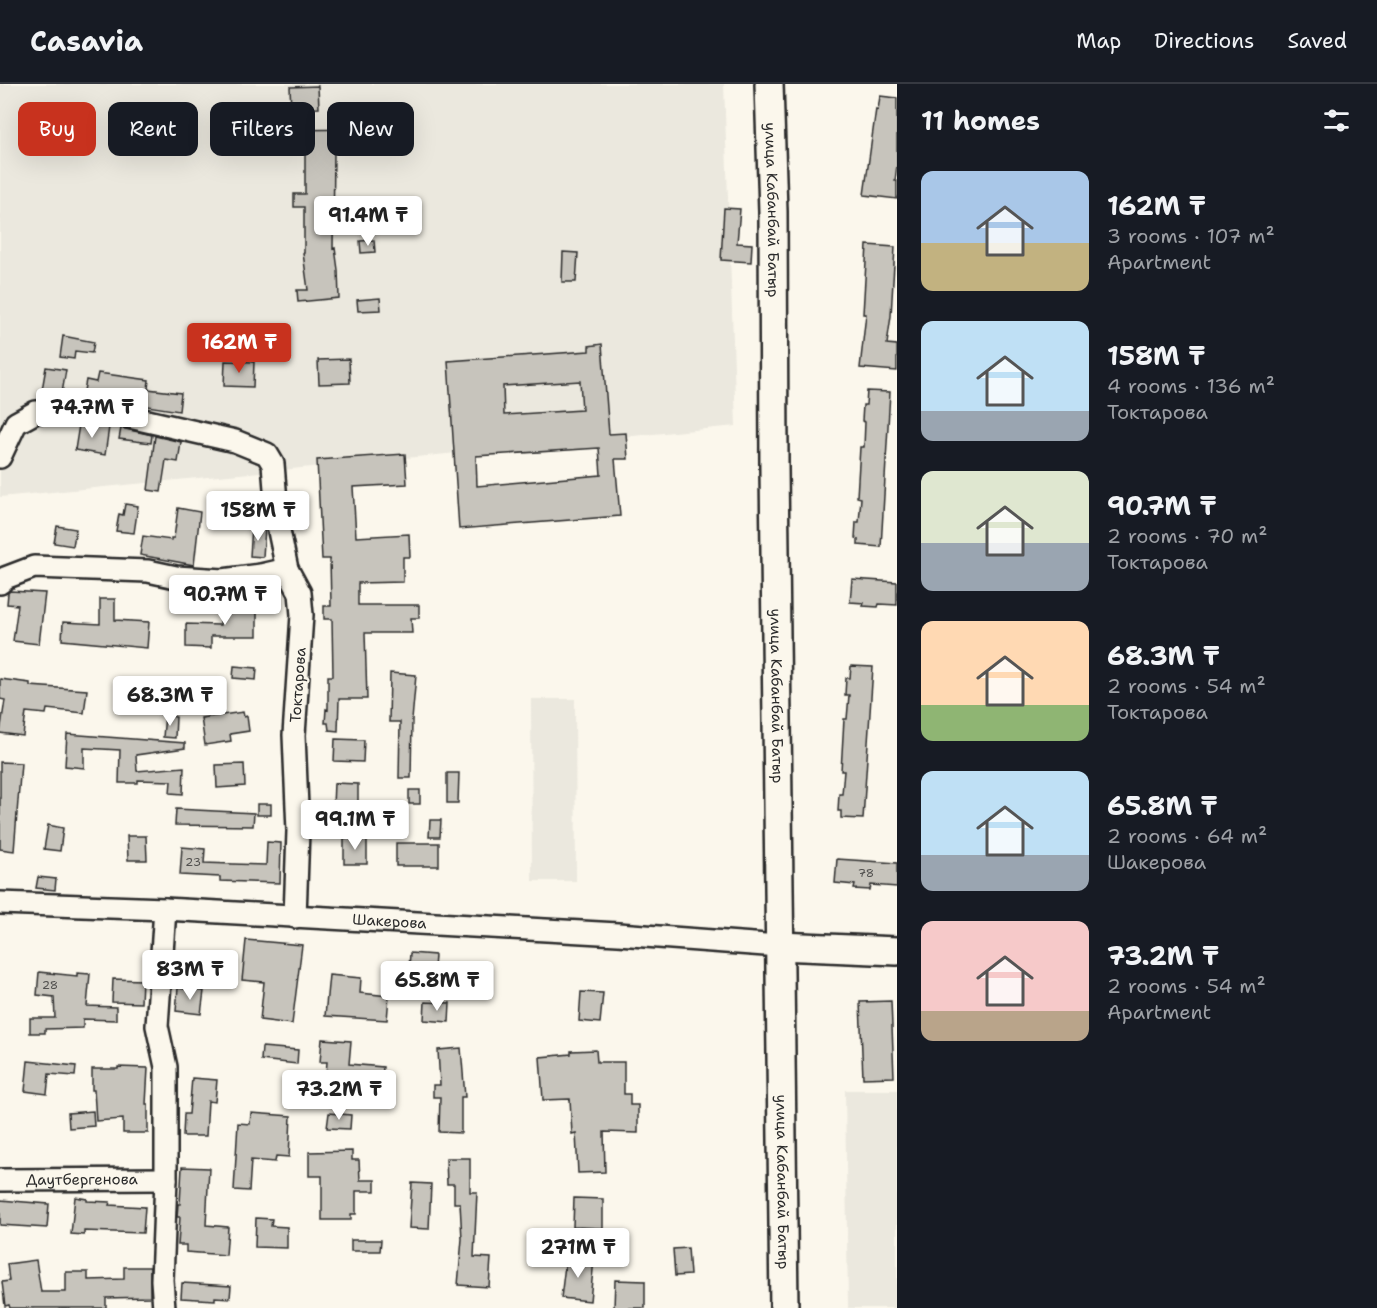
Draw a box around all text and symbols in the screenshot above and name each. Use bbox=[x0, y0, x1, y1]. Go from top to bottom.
text: Casavia bbox=[30, 22, 143, 60]
text: Map bbox=[1076, 27, 1121, 55]
text: Directions bbox=[1154, 27, 1254, 55]
text: Saved bbox=[1287, 27, 1347, 55]
chip: Buy bbox=[18, 102, 96, 156]
chip: Rent bbox=[108, 102, 198, 156]
chip: Filters bbox=[210, 102, 315, 156]
chip: New bbox=[327, 102, 414, 156]
text: 11 homes bbox=[921, 103, 1040, 138]
icon: filters bbox=[1320, 104, 1353, 137]
street label: улица Кабанбай Батыр bbox=[760, 122, 783, 297]
text: 162M ₸ bbox=[1107, 188, 1205, 223]
icon: home bbox=[969, 195, 1041, 267]
pin: 91.4M ₸ bbox=[313, 196, 423, 247]
text: 91.4M ₸ bbox=[328, 202, 408, 228]
text: 3 rooms · 107 m² bbox=[1107, 223, 1275, 249]
text: Apartment bbox=[1107, 249, 1211, 275]
pin: 162M ₸ bbox=[190, 323, 288, 374]
text: 162M ₸ bbox=[201, 329, 277, 355]
text: 158M ₸ bbox=[1107, 338, 1205, 373]
icon: home bbox=[969, 345, 1041, 417]
text: 4 rooms · 136 m² bbox=[1107, 373, 1275, 399]
pin: 74.7M ₸ bbox=[37, 388, 147, 439]
text: 74.7M ₸ bbox=[50, 394, 134, 420]
text: Токтарова bbox=[1107, 399, 1208, 425]
text: 90.7M ₸ bbox=[1107, 488, 1216, 523]
pin: 158M ₸ bbox=[209, 491, 307, 542]
icon: home bbox=[969, 495, 1041, 567]
text: 158M ₸ bbox=[220, 497, 296, 523]
text: 2 rooms · 70 m² bbox=[1107, 523, 1268, 549]
text: Токтарова bbox=[1107, 549, 1208, 575]
pin: 90.7M ₸ bbox=[170, 575, 280, 626]
text: 90.7M ₸ bbox=[183, 581, 267, 607]
street label: улица Кабанбай Батыр bbox=[766, 608, 788, 784]
text: 68.3M ₸ bbox=[1107, 638, 1219, 673]
icon: home bbox=[969, 645, 1041, 717]
street label: Токтарова bbox=[285, 646, 311, 723]
text: 2 rooms · 54 m² bbox=[1107, 673, 1266, 699]
pin: 68.3M ₸ bbox=[115, 676, 225, 727]
text: 68.3M ₸ bbox=[127, 682, 213, 708]
text: Токтарова bbox=[1107, 699, 1208, 725]
text: 65.8M ₸ bbox=[1107, 788, 1217, 823]
icon: home bbox=[969, 795, 1041, 867]
pin: 99.1M ₸ bbox=[300, 800, 410, 851]
text: 99.1M ₸ bbox=[315, 806, 395, 832]
text: 2 rooms · 64 m² bbox=[1107, 823, 1267, 849]
text: Шакерова bbox=[1107, 849, 1206, 875]
house number: 23 bbox=[185, 854, 201, 870]
house number: 78 bbox=[858, 865, 874, 881]
street label: Шакерова bbox=[352, 909, 428, 933]
text: 73.2M ₸ bbox=[1107, 938, 1219, 973]
icon: home bbox=[969, 945, 1041, 1017]
pin: 83M ₸ bbox=[148, 950, 232, 1001]
text: 83M ₸ bbox=[156, 956, 224, 982]
pin: 65.8M ₸ bbox=[382, 961, 492, 1012]
text: 65.8M ₸ bbox=[395, 967, 479, 993]
text: 2 rooms · 54 m² bbox=[1107, 973, 1266, 999]
house number: 28 bbox=[42, 977, 58, 993]
text: Apartment bbox=[1107, 999, 1211, 1025]
pin: 73.2M ₸ bbox=[284, 1070, 394, 1121]
text: 73.2M ₸ bbox=[296, 1076, 382, 1102]
street label: улица Кабанбай Батыр bbox=[771, 1094, 794, 1270]
street label: Даутбергенова bbox=[26, 1169, 139, 1190]
pin: 271M ₸ bbox=[529, 1228, 627, 1279]
text: 271M ₸ bbox=[540, 1234, 616, 1260]

